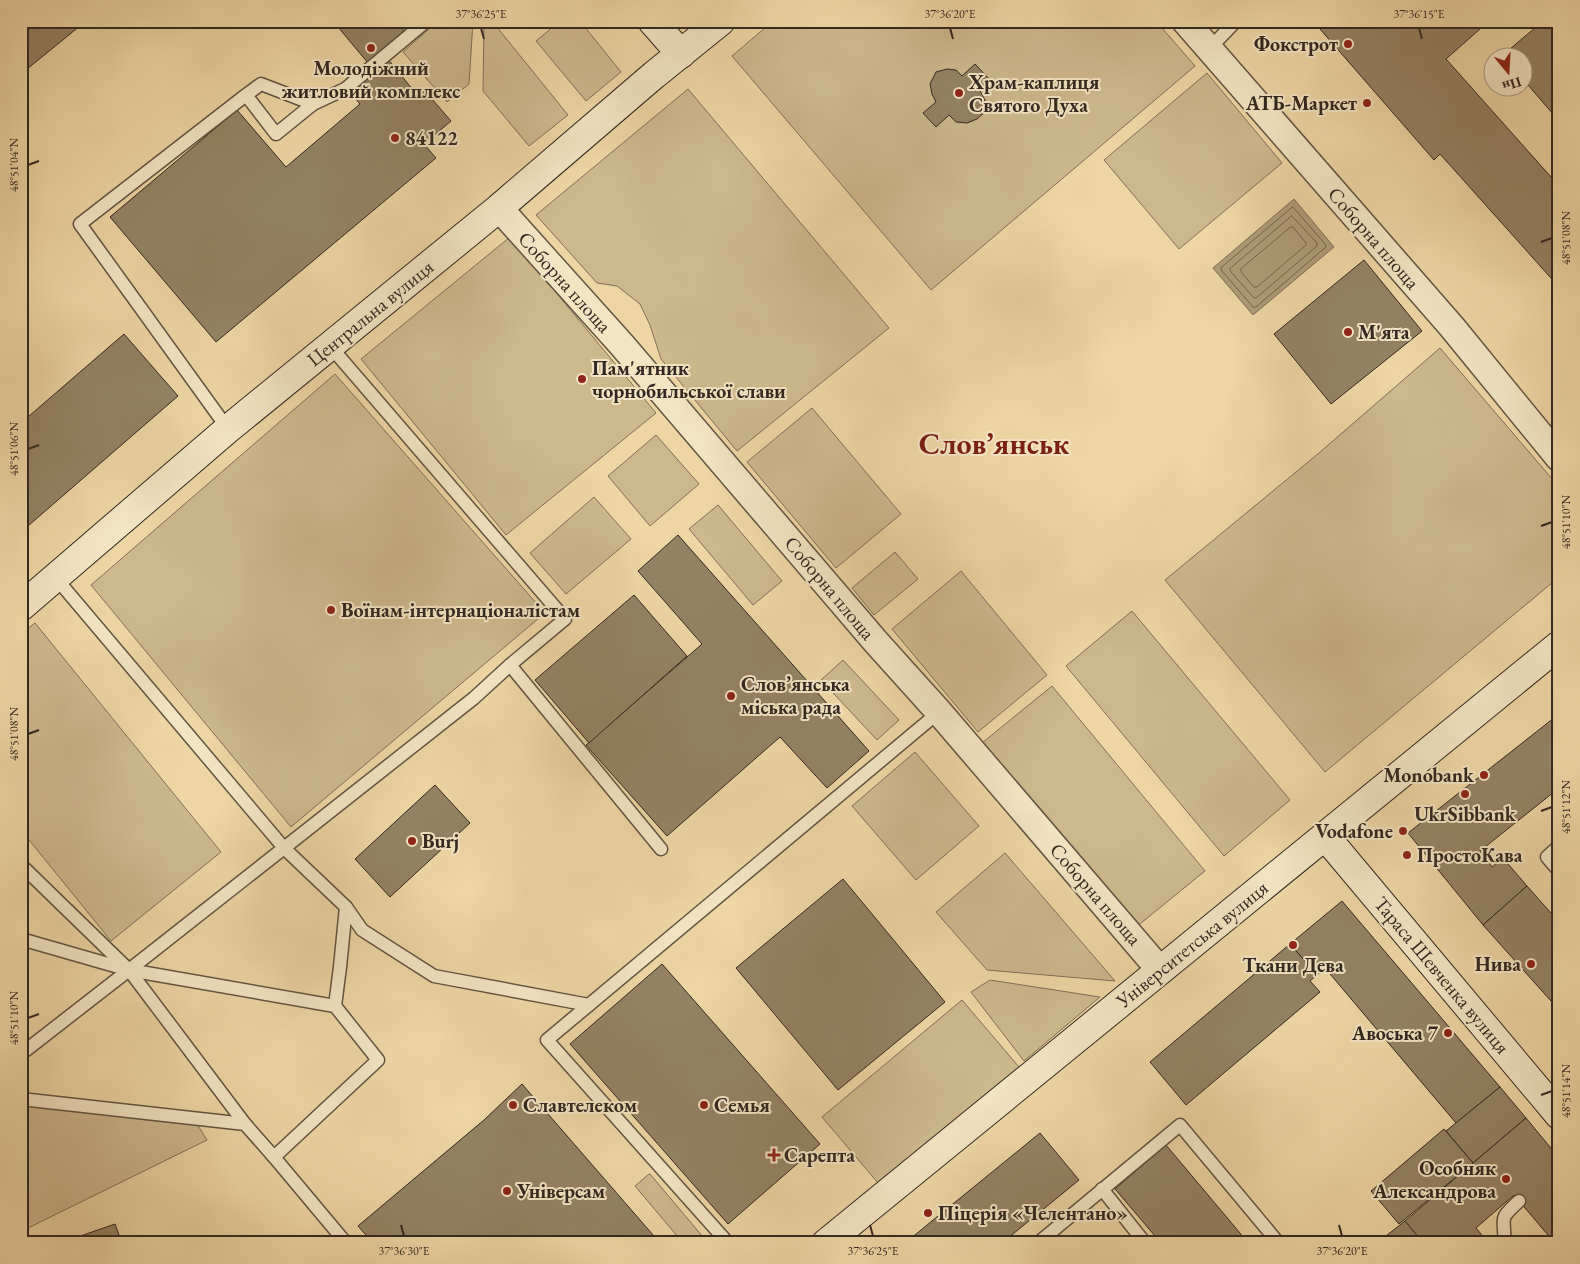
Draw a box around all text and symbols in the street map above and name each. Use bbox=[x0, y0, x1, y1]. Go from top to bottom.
text: 37°36'25"E bbox=[455, 6, 507, 22]
text: 37°36'20"E bbox=[924, 6, 976, 22]
text: 37°36'15"E bbox=[1393, 6, 1445, 22]
place label: Фокстрот bbox=[1254, 31, 1338, 57]
marker: Фокстрот bbox=[1342, 38, 1354, 50]
marker: Молодіжний житловий комплекс bbox=[365, 42, 377, 54]
north arrow bbox=[1482, 48, 1532, 98]
place label: Молодіжний житловий комплекс bbox=[281, 55, 461, 104]
place label: Храм-каплиця Святого Духа bbox=[968, 69, 1100, 118]
text: Пн bbox=[1500, 73, 1524, 96]
marker: Храм-каплиця Святого Духа bbox=[953, 87, 965, 99]
place label: АТБ-Маркет bbox=[1245, 90, 1357, 116]
marker: АТБ-Маркет bbox=[1361, 97, 1373, 109]
place label: 84122 bbox=[405, 125, 458, 151]
marker: 84122 bbox=[389, 132, 401, 144]
text: 48°51'04"N bbox=[6, 138, 22, 192]
street label: Соборна площа bbox=[1322, 181, 1426, 295]
text: 48°51'08"N bbox=[1558, 211, 1574, 265]
street label: Соборна площа bbox=[513, 226, 617, 338]
street label: Центральна вулиця bbox=[301, 254, 439, 372]
place label: М'ята bbox=[1358, 319, 1410, 345]
marker: М'ята bbox=[1342, 326, 1354, 338]
place label: Пам'ятник чорнобильської слави bbox=[592, 355, 786, 404]
marker: Пам'ятник чорнобильської слави bbox=[576, 373, 588, 385]
text: 48°51'06"N bbox=[6, 422, 22, 476]
district label: Слов’янськ bbox=[919, 424, 1070, 463]
text: 48°51'10"N bbox=[1558, 495, 1574, 549]
street label: Соборна площа bbox=[779, 531, 881, 645]
place label: Воїнам-інтернаціоналістам bbox=[341, 597, 581, 623]
marker: Воїнам-інтернаціоналістам bbox=[325, 604, 337, 616]
place label: Слов’янська міська рада bbox=[741, 671, 850, 720]
marker: Слов’янська міська рада bbox=[725, 690, 737, 702]
text: 48°51'08"N bbox=[6, 707, 22, 761]
place label: Monobank bbox=[1383, 762, 1475, 788]
marker: Monobank bbox=[1478, 769, 1490, 781]
text: 48°51'12"N bbox=[1558, 780, 1574, 834]
marker: UkrSibbank bbox=[1459, 788, 1471, 800]
place label: UkrSibbank bbox=[1414, 801, 1517, 827]
place label: Vodafone bbox=[1315, 818, 1393, 844]
marker: Vodafone bbox=[1397, 825, 1409, 837]
place label: Burj bbox=[422, 828, 459, 854]
marker: Burj bbox=[406, 835, 418, 847]
street label: Соборна площа bbox=[1044, 837, 1148, 951]
place label: ПростоКава bbox=[1417, 842, 1523, 868]
marker: ПростоКава bbox=[1401, 849, 1413, 861]
street label: Університетська вулиця bbox=[1110, 875, 1273, 1014]
street label: Тараса Шевченка вулиця bbox=[1368, 891, 1516, 1059]
marker: Ткани Дева bbox=[1287, 939, 1299, 951]
place label: Нива bbox=[1475, 951, 1521, 977]
place label: Ткани Дева bbox=[1242, 952, 1344, 978]
marker: Нива bbox=[1525, 958, 1537, 970]
text: 48°51'10"N bbox=[6, 991, 22, 1045]
place label: Авоська 7 bbox=[1351, 1020, 1438, 1046]
marker: Авоська 7 bbox=[1442, 1027, 1454, 1039]
text: 48°51'14"N bbox=[1558, 1064, 1574, 1118]
place label: Славтелеком bbox=[523, 1092, 638, 1118]
place label: Семья bbox=[714, 1092, 770, 1118]
marker: Славтелеком bbox=[507, 1099, 519, 1111]
marker: Семья bbox=[698, 1099, 710, 1111]
place label: Сарепта bbox=[784, 1142, 855, 1168]
marker: Сарепта bbox=[768, 1149, 780, 1161]
place label: Особняк Александрова bbox=[1372, 1155, 1496, 1204]
marker: Особняк Александрова bbox=[1500, 1173, 1512, 1185]
place label: Універсам bbox=[516, 1178, 606, 1204]
marker: Універсам bbox=[501, 1185, 513, 1197]
place label: Піцерія «Челентано» bbox=[938, 1200, 1128, 1226]
marker: Піцерія «Челентано» bbox=[922, 1207, 934, 1219]
text: 37°36'30"E bbox=[378, 1243, 430, 1259]
text: 37°36'25"E bbox=[847, 1243, 899, 1259]
text: 37°36'20"E bbox=[1316, 1243, 1368, 1259]

